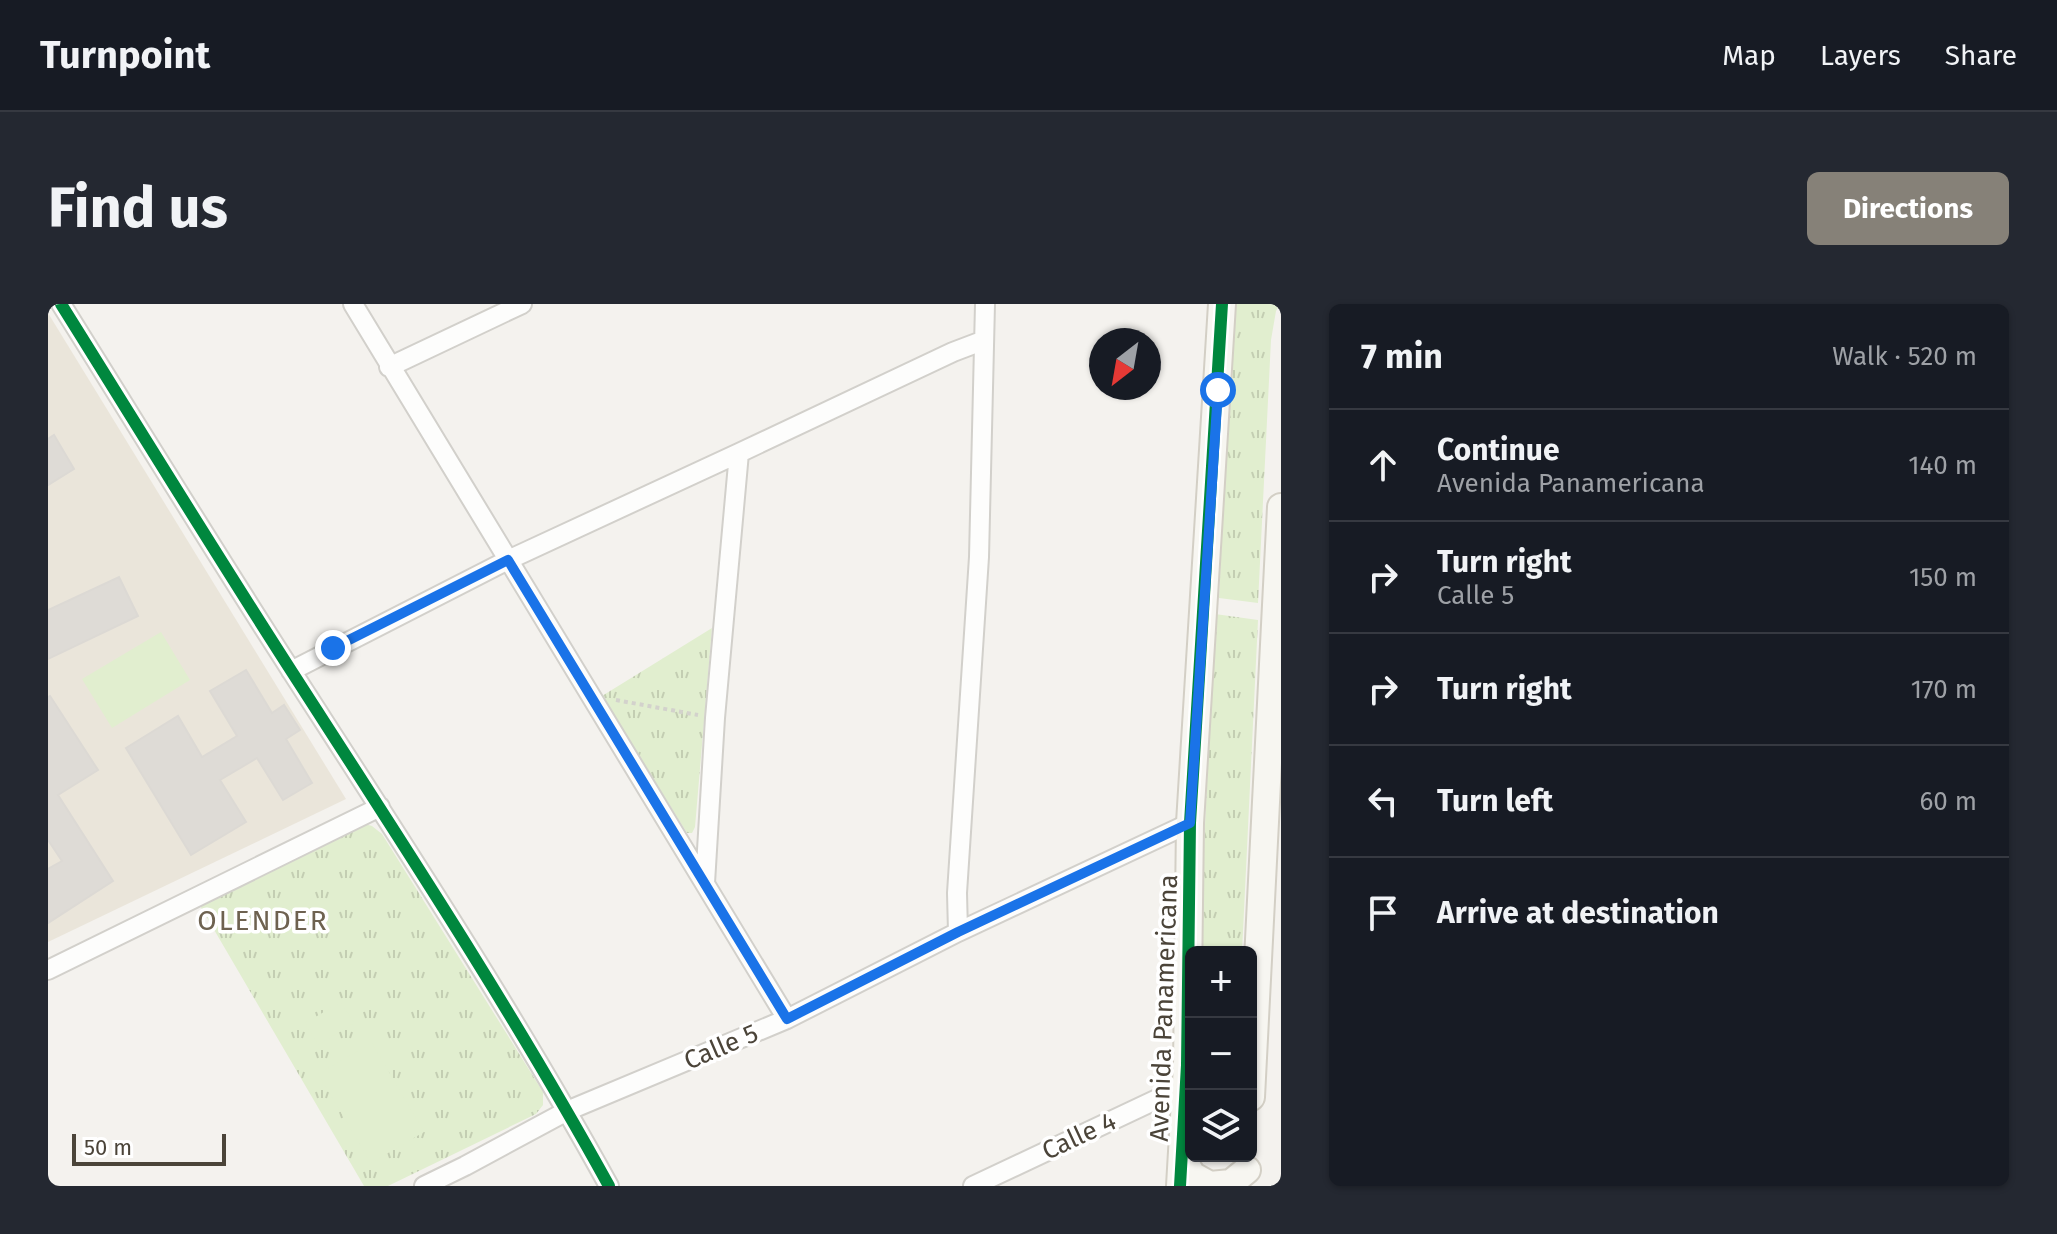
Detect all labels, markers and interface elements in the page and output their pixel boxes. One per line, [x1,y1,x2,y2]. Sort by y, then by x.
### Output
text: Turnpoint [40,32,210,78]
text: Map [1722,39,1776,72]
text: Layers [1820,39,1901,72]
text: Share [1945,39,2017,72]
button: Directions [1807,172,2009,245]
text: Find us [48,175,228,242]
north arrow [1089,328,1161,400]
text: 7 min [1361,336,1443,377]
text: Walk · 520 m [1832,341,1977,372]
route start [1200,372,1236,408]
text: Continue [1437,432,1560,468]
icon: ahead [1361,443,1405,487]
text: 140 m [1908,450,1977,481]
text: Avenida Panamericana [1437,468,1705,499]
text: Turn right [1437,544,1572,580]
icon: right [1361,555,1405,599]
text: 150 m [1909,562,1977,593]
text: Calle 5 [1437,580,1514,611]
route end [315,630,351,666]
icon: right [1361,667,1405,711]
text: Turn right [1437,671,1572,707]
text: 170 m [1911,674,1977,705]
icon: left [1361,779,1405,823]
text: Turn left [1437,783,1553,819]
text: 60 m [1919,786,1977,817]
street label: Avenida Panamericana [1144,874,1184,1142]
icon: arrive [1361,891,1405,935]
text: Arrive at destination [1437,895,1719,931]
district label: OLENDER [197,904,329,937]
map controls [1185,946,1257,1162]
button: + [1185,946,1257,1018]
street label: Calle 5 [679,1018,763,1076]
button: − [1185,1018,1257,1090]
button: layers [1185,1090,1257,1162]
street label: Calle 4 [1037,1105,1121,1167]
scale bar [72,1130,226,1166]
text: 50 m [84,1134,132,1161]

